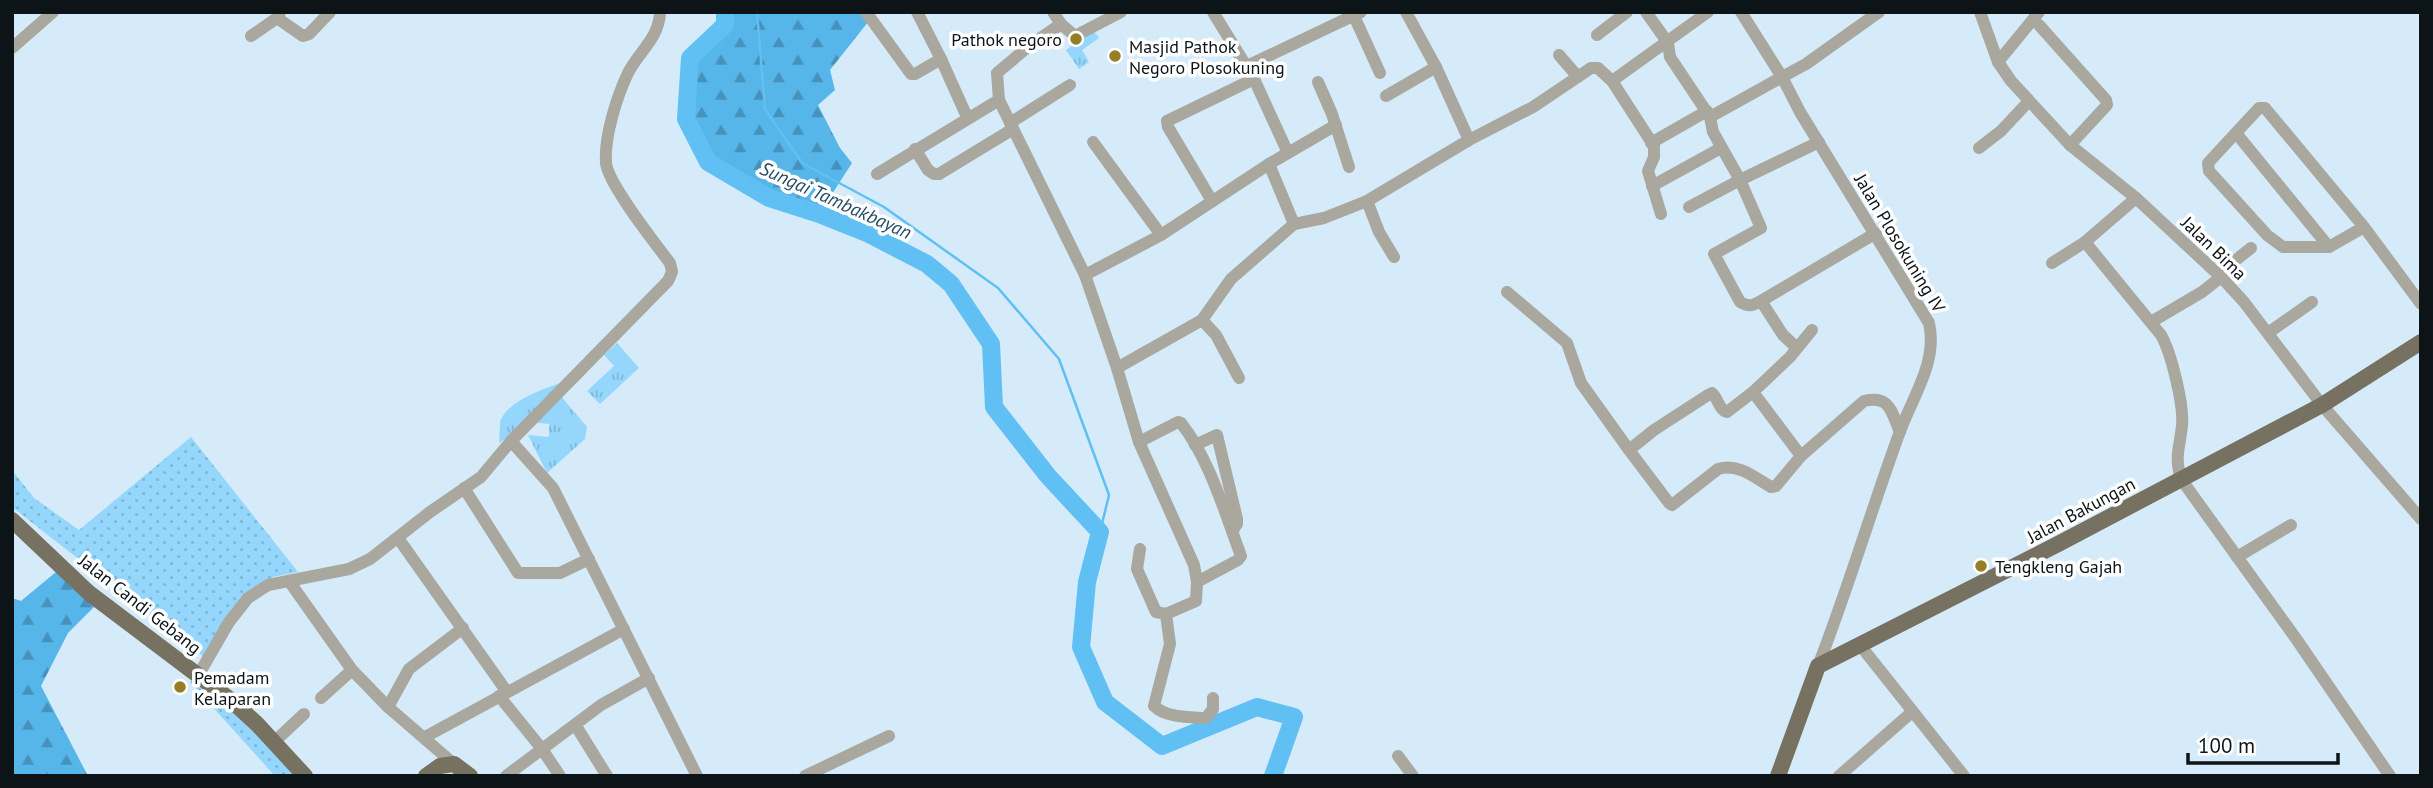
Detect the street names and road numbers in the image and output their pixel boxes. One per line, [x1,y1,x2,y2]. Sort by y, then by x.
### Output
street label: Jalan Plosokuning IV [1849,169,1951,317]
street label: Jalan Bima [2176,211,2251,285]
street label: Jalan Bakungan [2022,472,2139,549]
street label: Jalan Candi Gebang [73,548,206,659]

